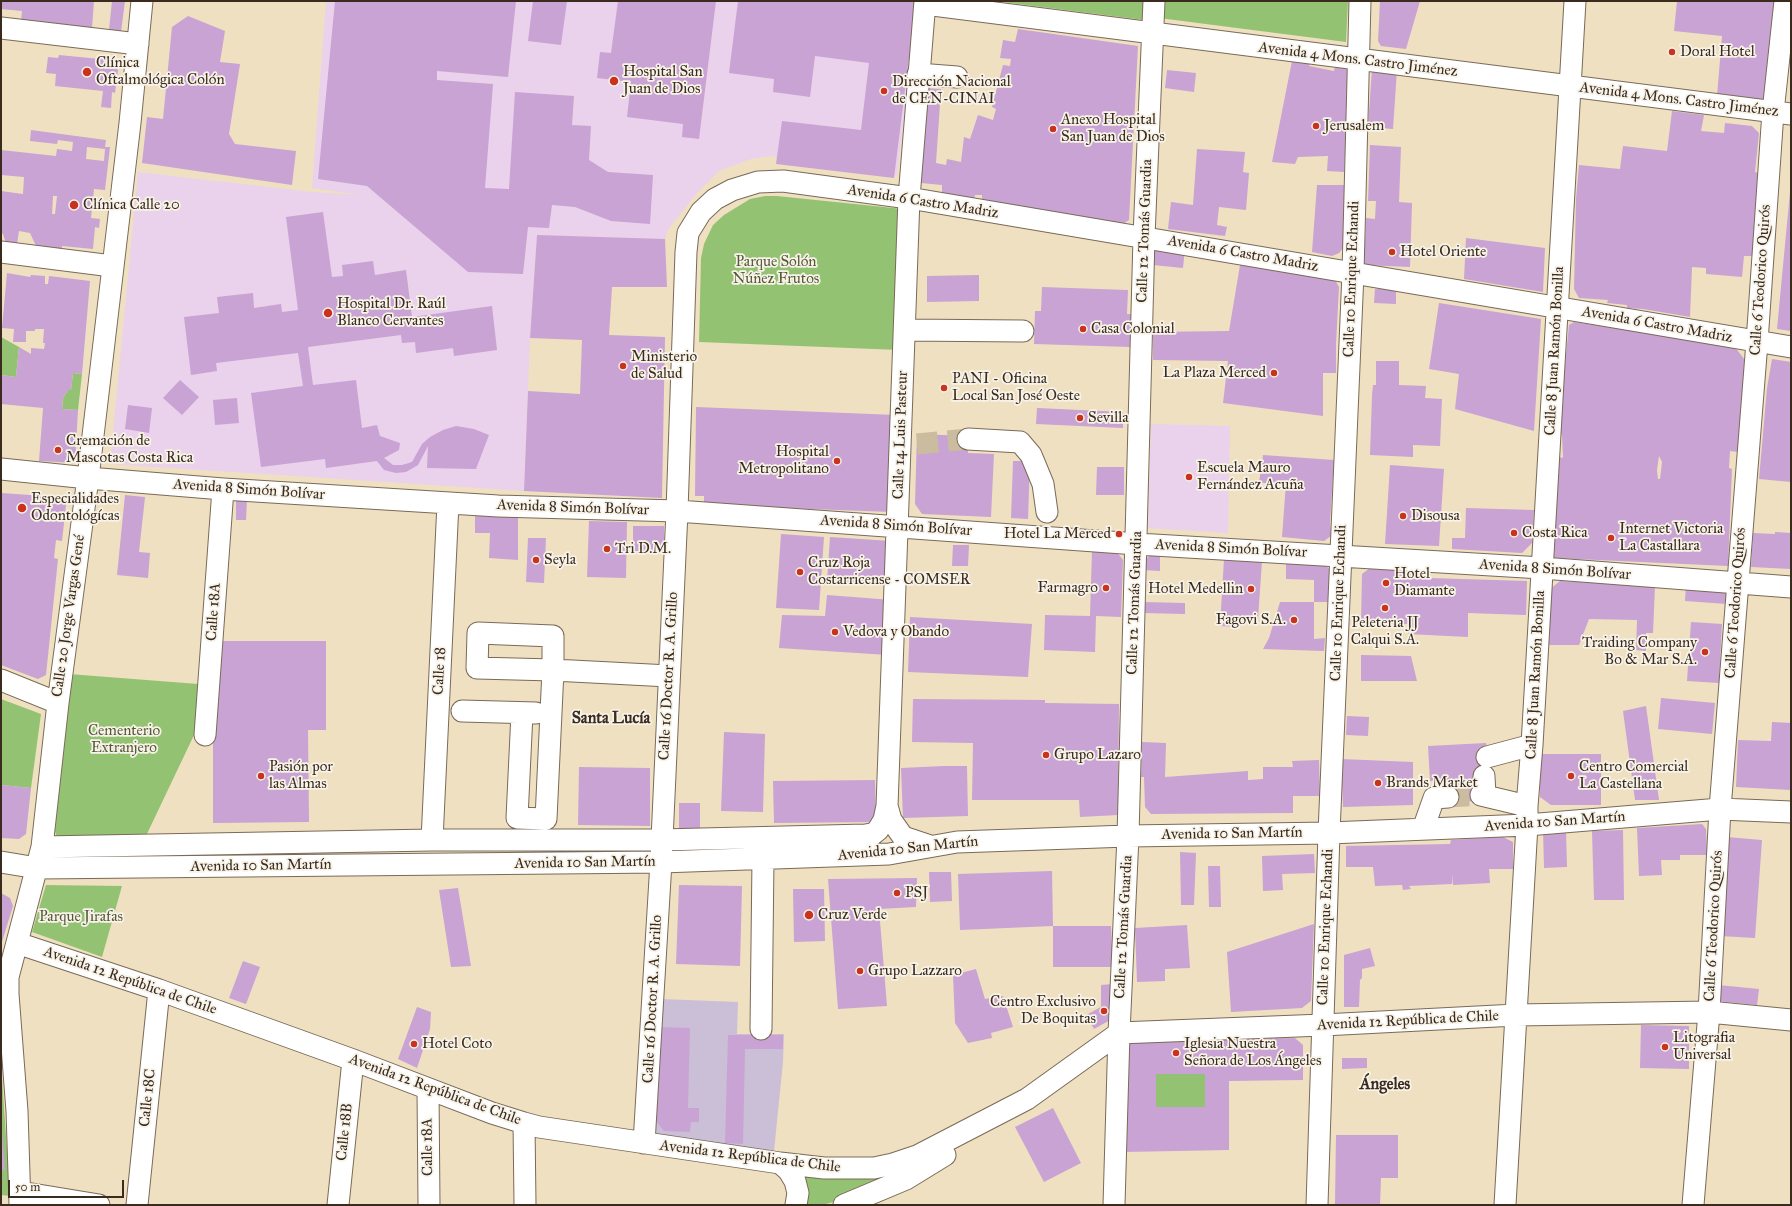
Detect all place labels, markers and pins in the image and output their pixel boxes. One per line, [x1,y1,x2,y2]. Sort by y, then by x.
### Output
place label: Doral Hotel [1680,43,1755,61]
marker: Doral Hotel [1667,47,1677,57]
place label: Clínica Oftalmológica Colón [96,54,225,89]
place label: Hospital San Juan de Dios [623,63,703,98]
marker: Clínica Oftalmológica Colón [81,66,93,78]
place label: Dirección Nacional de CEN-CINAI [892,73,1011,108]
marker: Hospital San Juan de Dios [608,75,620,87]
marker: Dirección Nacional de CEN-CINAI [879,86,889,96]
place label: Anexo Hospital San Juan de Dios [1061,111,1165,146]
place label: Jerusalem [1324,117,1384,135]
marker: Jerusalem [1311,121,1321,131]
marker: Anexo Hospital San Juan de Dios [1048,124,1058,134]
place label: Clínica Calle 20 [83,196,180,214]
marker: Clínica Calle 20 [68,199,80,211]
place label: Hotel Oriente [1400,243,1486,261]
marker: Hotel Oriente [1387,247,1397,257]
place label: Hospital Dr. Raúl Blanco Cervantes [337,295,446,330]
marker: Hospital Dr. Raúl Blanco Cervantes [322,307,334,319]
place label: Casa Colonial [1091,320,1175,338]
marker: Casa Colonial [1078,324,1088,334]
place label: Ministerio de Salud [631,348,697,383]
marker: Ministerio de Salud [618,361,628,371]
place label: La Plaza Merced [1163,364,1266,382]
marker: La Plaza Merced [1269,368,1279,378]
place label: PANI - Oficina Local San José Oeste [952,370,1080,405]
marker: PANI - Oficina Local San José Oeste [939,383,949,393]
place label: Sevilla [1088,409,1129,427]
marker: Sevilla [1075,413,1085,423]
place label: Cremación de Mascotas Costa Rica [66,432,193,467]
place label: Hospital Metropolitano [738,443,829,478]
marker: Cremación de Mascotas Costa Rica [53,445,63,455]
marker: Hospital Metropolitano [832,456,842,466]
place label: Escuela Mauro Fernández Acuña [1197,459,1304,494]
marker: Escuela Mauro Fernández Acuña [1184,472,1194,482]
place label: Especialidades Odontológícas [31,490,119,525]
marker: Especialidades Odontológícas [16,502,28,514]
place label: Disousa [1411,507,1460,525]
marker: Disousa [1398,511,1408,521]
place label: Internet Victoria La Castallara [1619,520,1723,555]
place label: Costa Rica [1522,524,1588,542]
place label: Hotel La Merced [1004,525,1111,543]
marker: Costa Rica [1509,528,1519,538]
marker: Hotel La Merced [1114,529,1124,539]
marker: Internet Victoria La Castallara [1606,533,1616,543]
place label: Tri D.M. [615,540,671,558]
marker: Tri D.M. [602,544,612,554]
place label: Seyla [544,551,576,569]
place label: Cruz Roja Costarricense - COMSER [808,554,970,589]
marker: Seyla [531,555,541,565]
place label: Hotel Diamante [1394,565,1455,600]
marker: Cruz Roja Costarricense - COMSER [795,567,805,577]
marker: Hotel Diamante [1381,578,1391,588]
place label: Farmagro [1037,579,1098,597]
place label: Hotel Medellin [1148,580,1243,598]
marker: Farmagro [1101,583,1111,593]
marker: Hotel Medellin [1246,584,1256,594]
marker: Peleteria JJ Calqui S.A. [1380,603,1390,613]
place label: Fagovi S.A. [1216,611,1286,629]
place label: Peleteria JJ Calqui S.A. [1351,614,1419,649]
marker: Fagovi S.A. [1289,615,1299,625]
place label: Vedova y Obando [843,623,949,641]
marker: Vedova y Obando [830,627,840,637]
place label: Traiding Company Bo & Mar S.A. [1582,634,1697,669]
marker: Traiding Company Bo & Mar S.A. [1700,647,1710,657]
place label: Grupo Lazaro [1054,746,1141,764]
marker: Grupo Lazaro [1041,750,1051,760]
place label: Pasión por las Almas [269,758,333,793]
place label: Centro Comercial La Castellana [1579,758,1688,793]
marker: Pasión por las Almas [256,771,266,781]
marker: Centro Comercial La Castellana [1566,771,1576,781]
place label: Brands Market [1386,774,1478,792]
marker: Brands Market [1373,778,1383,788]
place label: PSJ [905,884,928,902]
marker: PSJ [892,888,902,898]
place label: Cruz Verde [818,906,887,924]
marker: Cruz Verde [803,909,815,921]
place label: Grupo Lazzaro [868,962,962,980]
marker: Grupo Lazzaro [855,966,865,976]
place label: Centro Exclusivo De Boquitas [990,993,1096,1028]
marker: Centro Exclusivo De Boquitas [1099,1006,1109,1016]
place label: Litografia Universal [1673,1029,1735,1064]
place label: Hotel Coto [422,1035,492,1053]
place label: Iglesia Nuestra Señora de Los Ángeles [1184,1035,1321,1070]
marker: Hotel Coto [409,1039,419,1049]
marker: Litografia Universal [1660,1042,1670,1052]
marker: Iglesia Nuestra Señora de Los Ángeles [1171,1048,1181,1058]

